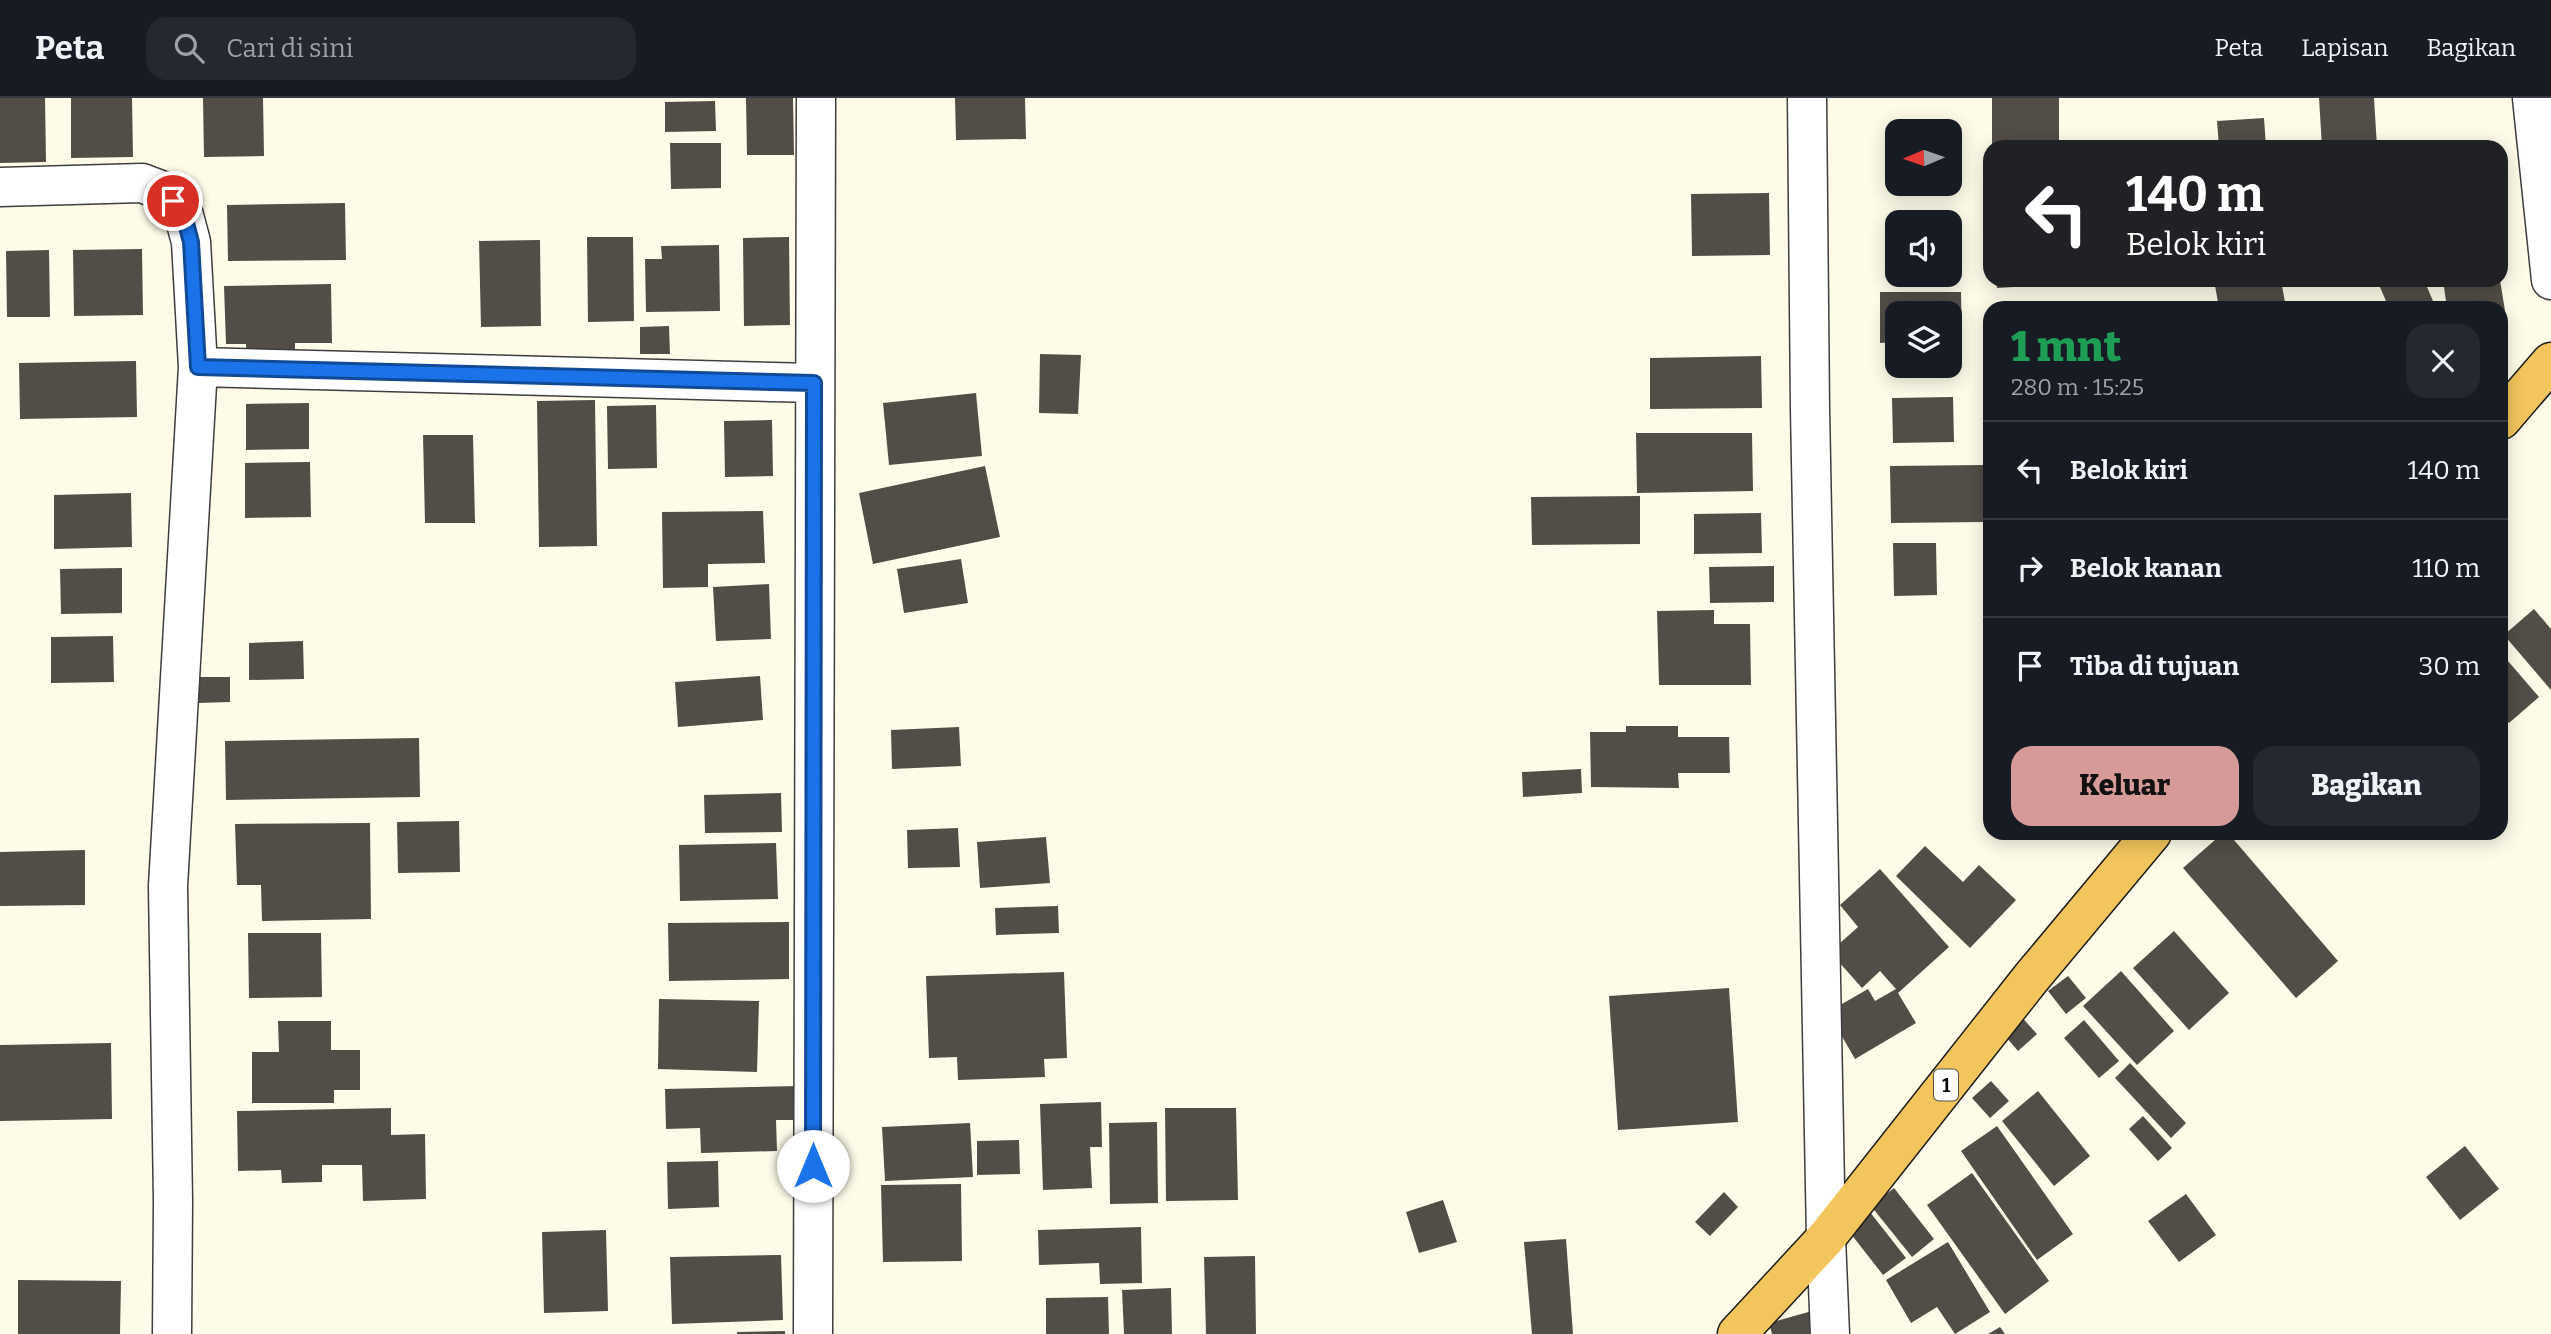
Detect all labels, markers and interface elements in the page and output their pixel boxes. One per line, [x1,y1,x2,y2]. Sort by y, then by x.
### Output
search box [146,17,636,80]
text: Peta [35,28,104,68]
icon: search [170,29,208,67]
text: Cari di sini [226,33,354,64]
text: Peta [2215,34,2263,62]
text: Lapisan [2301,34,2388,62]
text: Bagikan [2426,34,2516,62]
north arrow [1885,119,1962,196]
map controls [1885,119,1962,378]
text: 140 m [2126,165,2264,224]
icon: left [2011,168,2102,259]
pin [143,171,203,231]
icon: arrive [154,182,192,220]
button: sound [1885,210,1962,287]
text: Belok kiri [2126,225,2266,263]
button: layers [1885,301,1962,378]
text: 1 mnt [2011,322,2121,372]
button: close [2406,324,2480,398]
text: 280 m · 15:25 [2011,373,2144,401]
icon: left [2011,451,2049,489]
text: Belok kiri [2070,455,2188,486]
text: 140 m [2408,455,2480,486]
icon: right [2011,549,2049,587]
text: Belok kanan [2070,553,2222,584]
text: 110 m [2412,553,2480,584]
icon: arrive [2011,647,2049,685]
text: Tiba di tujuan [2070,651,2239,682]
text: 30 m [2419,651,2480,682]
button: Keluar [2011,746,2239,826]
button: Bagikan [2253,746,2480,826]
road number: 1 [1934,1070,1958,1100]
position arrow [776,1129,850,1203]

